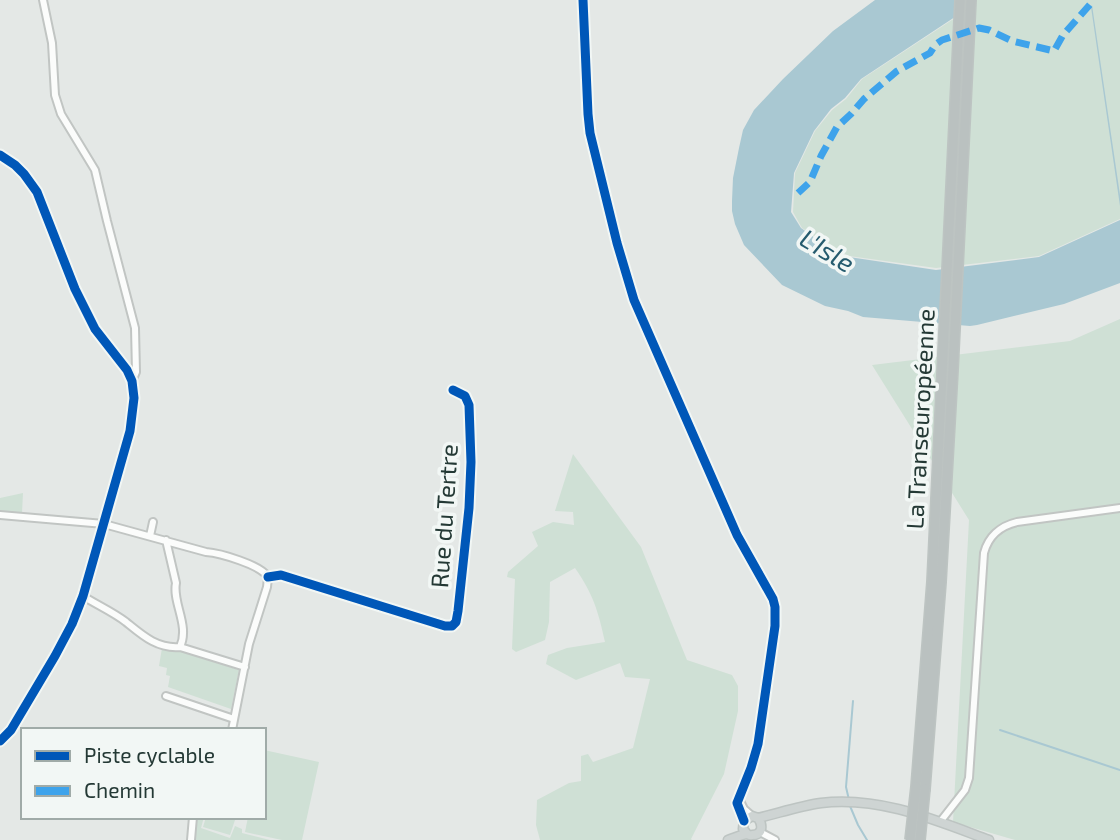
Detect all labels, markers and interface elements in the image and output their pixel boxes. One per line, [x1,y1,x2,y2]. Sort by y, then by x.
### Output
water label: L'Isle [795,222,861,278]
street label: La Transeuropéenne [899,308,940,530]
street label: Rue du Tertre [424,443,463,589]
legend [21,728,266,819]
text: Piste cyclable [84,742,215,767]
text: Chemin [84,777,155,802]

